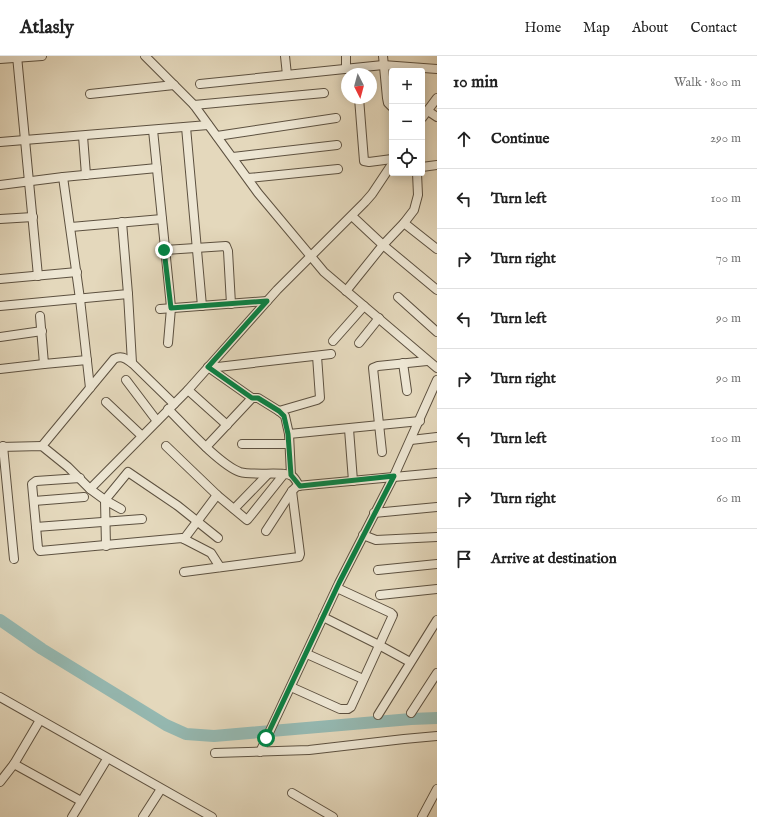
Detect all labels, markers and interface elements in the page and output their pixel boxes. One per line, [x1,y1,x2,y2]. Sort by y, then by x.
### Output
text: Atlasly [20,16,74,40]
text: Home [525,19,561,37]
text: Map [583,19,610,37]
text: About [632,19,668,37]
text: Contact [690,19,737,37]
north arrow [341,68,377,104]
map controls [389,68,425,176]
button: + [389,68,425,104]
text: 10 min [453,72,498,93]
text: Walk · 800 m [674,74,741,91]
button: − [389,104,425,140]
icon: ahead [453,128,475,150]
text: Continue [491,129,549,148]
text: 290 m [710,130,741,147]
button: locate [389,140,425,176]
icon: left [453,188,475,210]
text: Turn left [491,189,547,208]
text: 100 m [711,190,741,207]
route end [155,241,173,259]
icon: right [453,248,475,270]
text: Turn right [491,249,556,268]
text: 70 m [716,250,741,267]
icon: left [453,308,475,330]
text: Turn left [491,309,547,328]
text: 90 m [716,310,741,327]
icon: right [453,368,475,390]
text: Turn right [491,369,556,388]
text: 90 m [716,370,741,387]
icon: left [453,428,475,450]
text: Turn left [491,429,547,448]
text: 100 m [711,430,741,447]
icon: right [453,488,475,510]
text: Turn right [491,489,556,508]
text: 60 m [716,490,741,507]
icon: arrive [453,548,475,570]
text: Arrive at destination [491,549,617,568]
route start [257,729,275,747]

